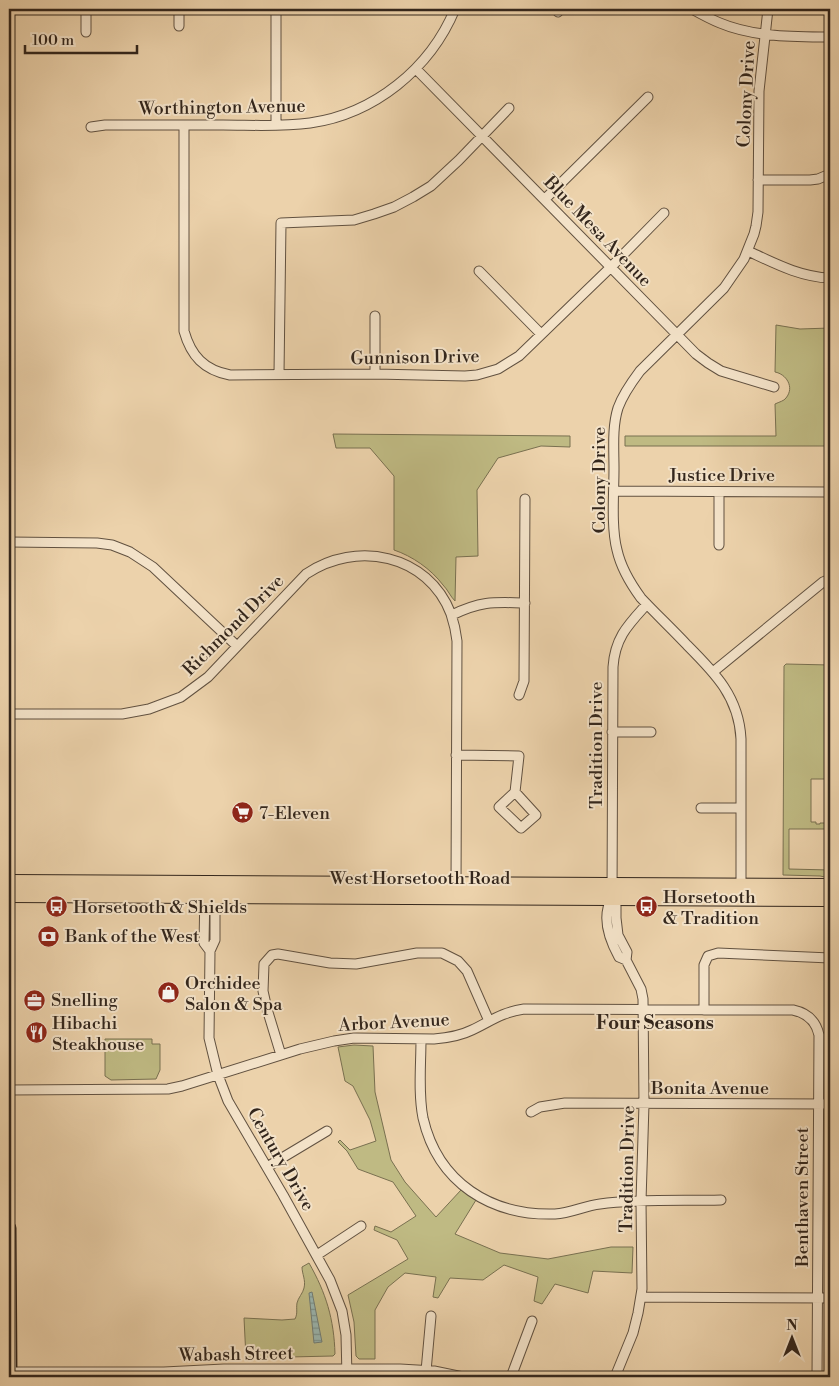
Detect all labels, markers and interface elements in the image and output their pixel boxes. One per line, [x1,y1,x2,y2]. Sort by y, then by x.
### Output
scale bar [25,22,138,54]
text: 100 m [32,31,74,50]
street label: Colony Drive [732,40,761,148]
street label: Worthington Avenue [137,95,306,120]
street label: Blue Mesa Avenue [538,170,657,292]
street label: Gunnison Drive [350,345,480,370]
street label: Colony Drive [588,427,611,533]
street label: Justice Drive [668,464,775,487]
street label: Richmond Drive [178,570,289,681]
street label: Tradition Drive [585,681,608,809]
supermarket icon: 7-Eleven [231,801,255,825]
place label: 7-Eleven [259,802,330,825]
street label: West Horsetooth Road [329,867,511,890]
place label: Horsetooth & Tradition [663,886,759,930]
bus stop icon: Horsetooth & Shields [45,895,69,919]
bus stop icon: Horsetooth & Tradition [635,895,659,919]
place label: Horsetooth & Shields [73,896,247,919]
bank icon: Bank of the West [37,924,61,948]
place label: Bank of the West [64,925,200,948]
place label: Orchidee Salon & Spa [185,972,283,1016]
shop icon: Orchidee Salon & Spa [157,981,181,1005]
office icon: Snelling [23,988,47,1012]
place label: Snelling [51,989,118,1012]
street label: Arbor Avenue [337,1008,450,1037]
district label: Four Seasons [596,1011,714,1035]
place label: Hibachi Steakhouse [52,1012,144,1056]
restaurant icon: Hibachi Steakhouse [24,1021,48,1045]
street label: Bonita Avenue [650,1077,769,1100]
street label: Century Drive [242,1103,319,1215]
street label: Tradition Drive [615,1105,640,1233]
street label: Benthaven Street [791,1126,814,1268]
north arrow [766,1314,816,1364]
text: N [786,1317,798,1335]
street label: Wabash Street [177,1342,294,1367]

